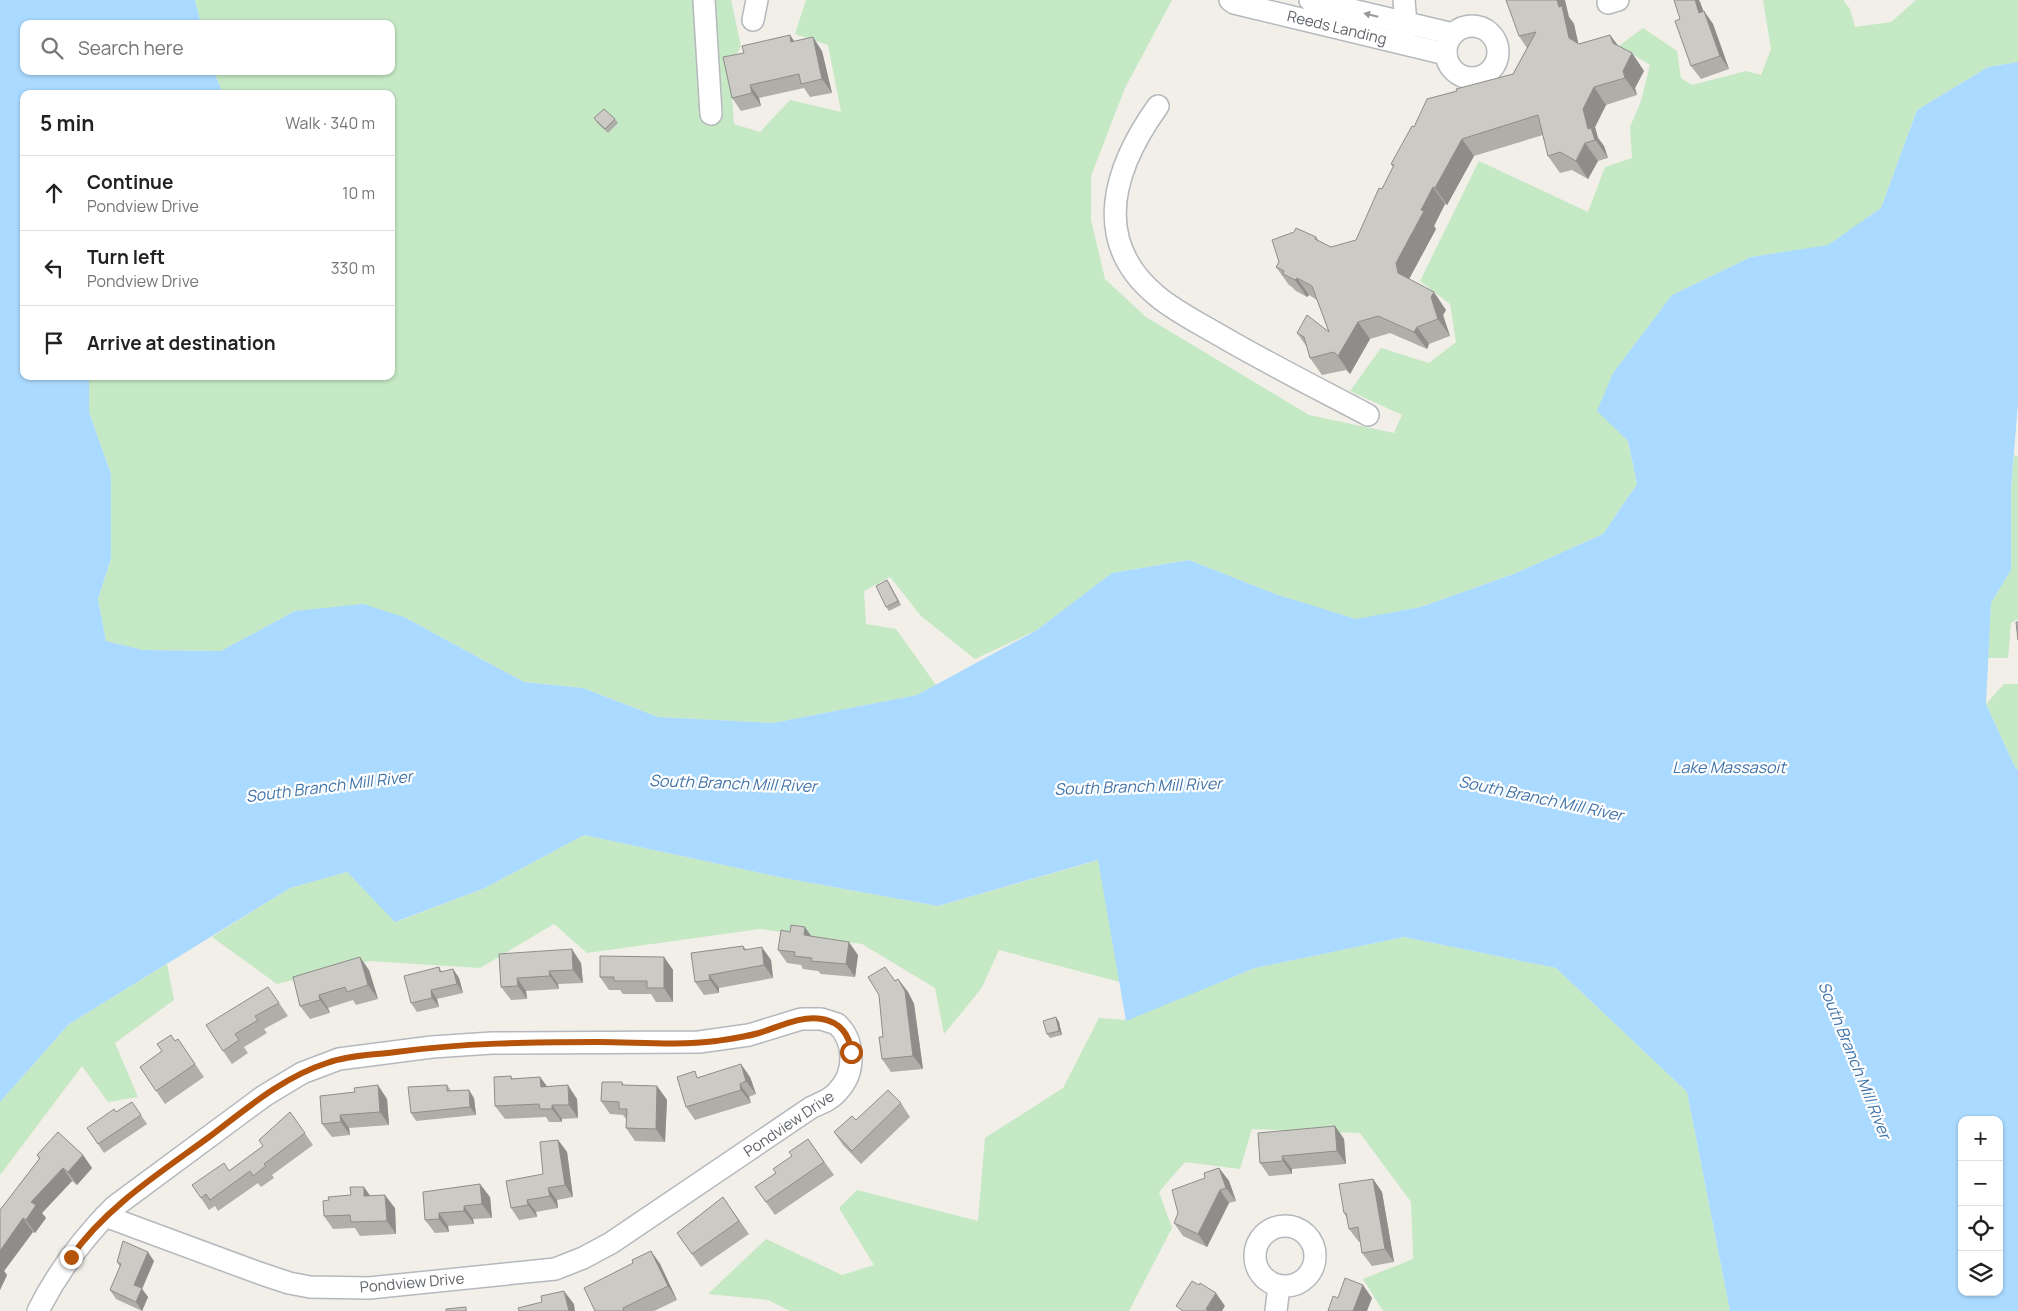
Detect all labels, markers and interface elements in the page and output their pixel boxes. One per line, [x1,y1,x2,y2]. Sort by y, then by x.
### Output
street label: Reeds Landing [1285,5,1389,49]
one-way arrow [1364,11,1379,19]
search box [20,20,395,75]
icon: search [38,34,66,62]
text: Search here [78,35,184,61]
text: 5 min [40,109,94,137]
text: Walk · 340 m [285,112,375,134]
text: Continue [87,169,173,195]
icon: ahead [40,179,68,207]
text: 10 m [342,182,375,204]
text: Pondview Drive [87,195,199,217]
text: Turn left [87,244,165,270]
icon: left [40,254,68,282]
text: 330 m [331,257,375,279]
text: Pondview Drive [87,270,199,292]
icon: arrive [40,329,68,357]
text: Arrive at destination [87,330,276,356]
water label: Lake Massasoit [1672,756,1787,778]
water label: South Branch Mill River [244,765,416,807]
water label: South Branch Mill River [649,769,819,797]
water label: South Branch Mill River [1457,770,1627,827]
water label: South Branch Mill River [1054,772,1224,800]
water label: South Branch Mill River [1813,978,1897,1144]
route start [840,1041,863,1064]
street label: Pondview Drive [739,1085,838,1162]
map controls [1958,1116,2003,1296]
button: + [1958,1116,2003,1161]
button: − [1958,1161,2003,1206]
button: locate [1958,1206,2003,1251]
route end [60,1246,83,1269]
button: layers [1958,1251,2003,1296]
street label: Pondview Drive [359,1267,465,1298]

